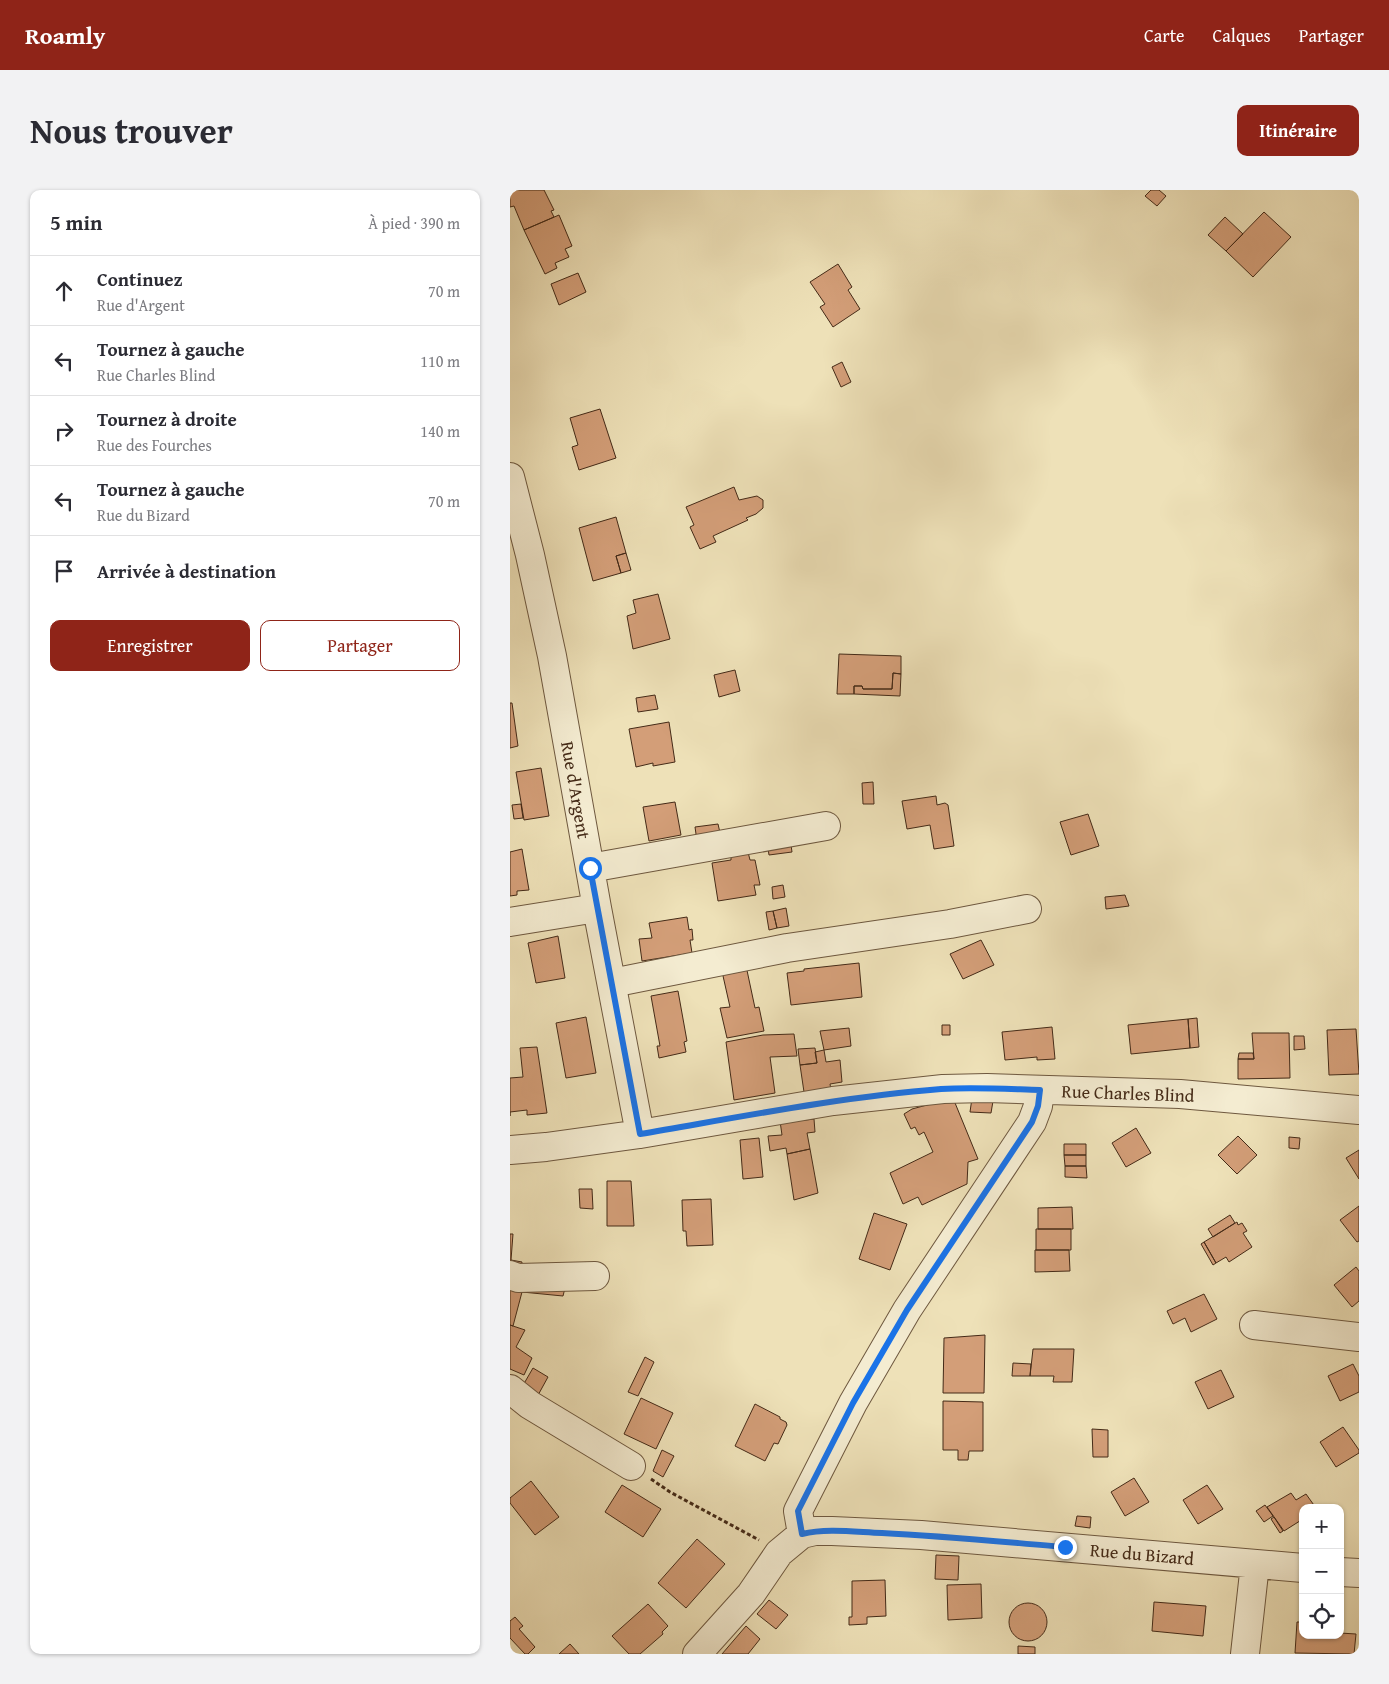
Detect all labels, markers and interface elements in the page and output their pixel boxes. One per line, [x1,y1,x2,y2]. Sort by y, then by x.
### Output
text: Roamly [25,18,105,53]
text: Carte [1144,22,1185,49]
text: Calques [1213,22,1271,49]
text: Partager [1299,22,1364,49]
text: Nous trouver [30,105,233,156]
button: Itinéraire [1237,105,1359,156]
text: 5 min [50,207,102,238]
text: À pied · 390 m [368,211,460,235]
text: Continuez [97,265,183,293]
icon: ahead [50,277,78,305]
text: 70 m [428,279,460,303]
text: Rue d'Argent [97,293,185,317]
text: Tournez à gauche [97,335,245,363]
icon: left [50,347,78,375]
text: 110 m [420,349,460,373]
text: Rue Charles Blind [97,363,215,387]
text: Tournez à droite [97,405,237,433]
icon: right [50,417,78,445]
text: 140 m [420,419,460,443]
text: Rue des Fourches [97,433,212,457]
text: Tournez à gauche [97,475,245,503]
icon: left [50,487,78,515]
text: 70 m [428,489,460,513]
text: Rue du Bizard [97,503,190,527]
icon: arrive [50,557,78,585]
text: Arrivée à destination [97,557,276,585]
button: Enregistrer [50,620,250,671]
button: Partager [260,620,460,671]
street label: Rue d'Argent [554,739,598,842]
route start [579,857,602,880]
street label: Rue Charles Blind [1061,1077,1195,1109]
map controls [1299,1504,1344,1639]
button: + [1299,1504,1344,1549]
route end [1054,1536,1077,1559]
street label: Rue du Bizard [1089,1536,1196,1572]
button: − [1299,1549,1344,1594]
button: locate [1299,1594,1344,1639]

